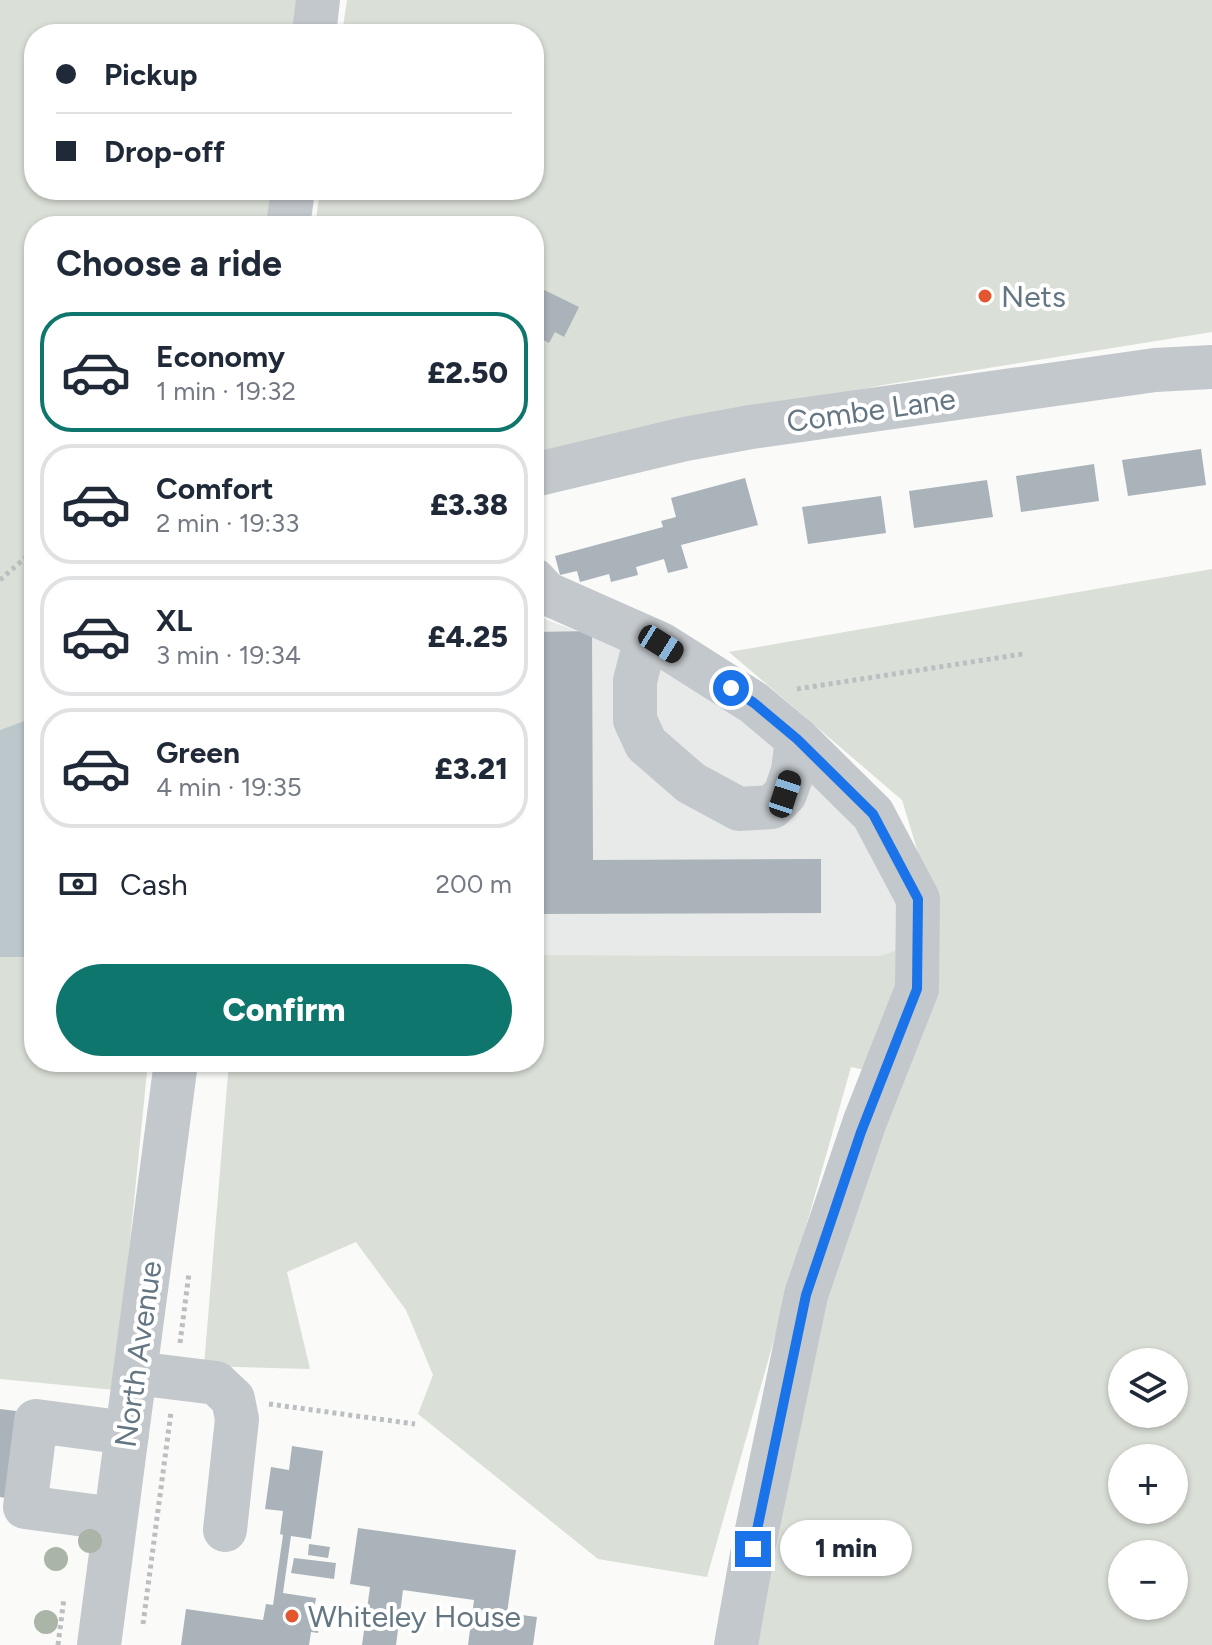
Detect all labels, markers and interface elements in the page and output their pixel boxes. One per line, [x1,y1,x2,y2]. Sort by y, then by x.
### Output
text: Pickup [104,56,198,93]
text: Drop-off [104,133,225,170]
text: Choose a ride [56,242,282,285]
place label: Nets [1001,278,1066,315]
marker: Nets [976,287,994,305]
icon: car [60,336,132,408]
text: Economy [156,338,285,375]
text: £2.50 [427,354,508,391]
text: 1 min · 19:32 [156,375,296,407]
street label: Combe Lane [784,380,958,440]
icon: car [60,468,132,540]
text: Comfort [156,470,274,507]
text: £3.38 [430,486,508,523]
text: 2 min · 19:33 [156,507,299,539]
icon: car [60,600,132,672]
text: XL [156,602,192,639]
text: £4.25 [428,618,508,655]
car [634,621,688,667]
text: 3 min · 19:34 [156,639,301,671]
route start [713,670,749,706]
icon: car [60,732,132,804]
text: Green [156,734,240,771]
text: £3.21 [435,750,508,787]
car [766,767,804,821]
text: 4 min · 19:35 [156,771,302,803]
icon: cash [56,862,100,906]
text: Cash [120,866,188,903]
text: 200 m [436,868,512,900]
button: Confirm [56,964,512,1056]
street label: North Avenue [107,1258,169,1450]
map controls [1108,1348,1188,1620]
button: layers [1108,1348,1188,1428]
button: + [1108,1444,1188,1524]
callout: 1 min [781,1521,913,1577]
route end [735,1531,771,1567]
text: 1 min [815,1532,877,1564]
button: − [1108,1540,1188,1620]
place label: Whiteley House [308,1598,521,1635]
marker: Whiteley House [283,1607,301,1625]

